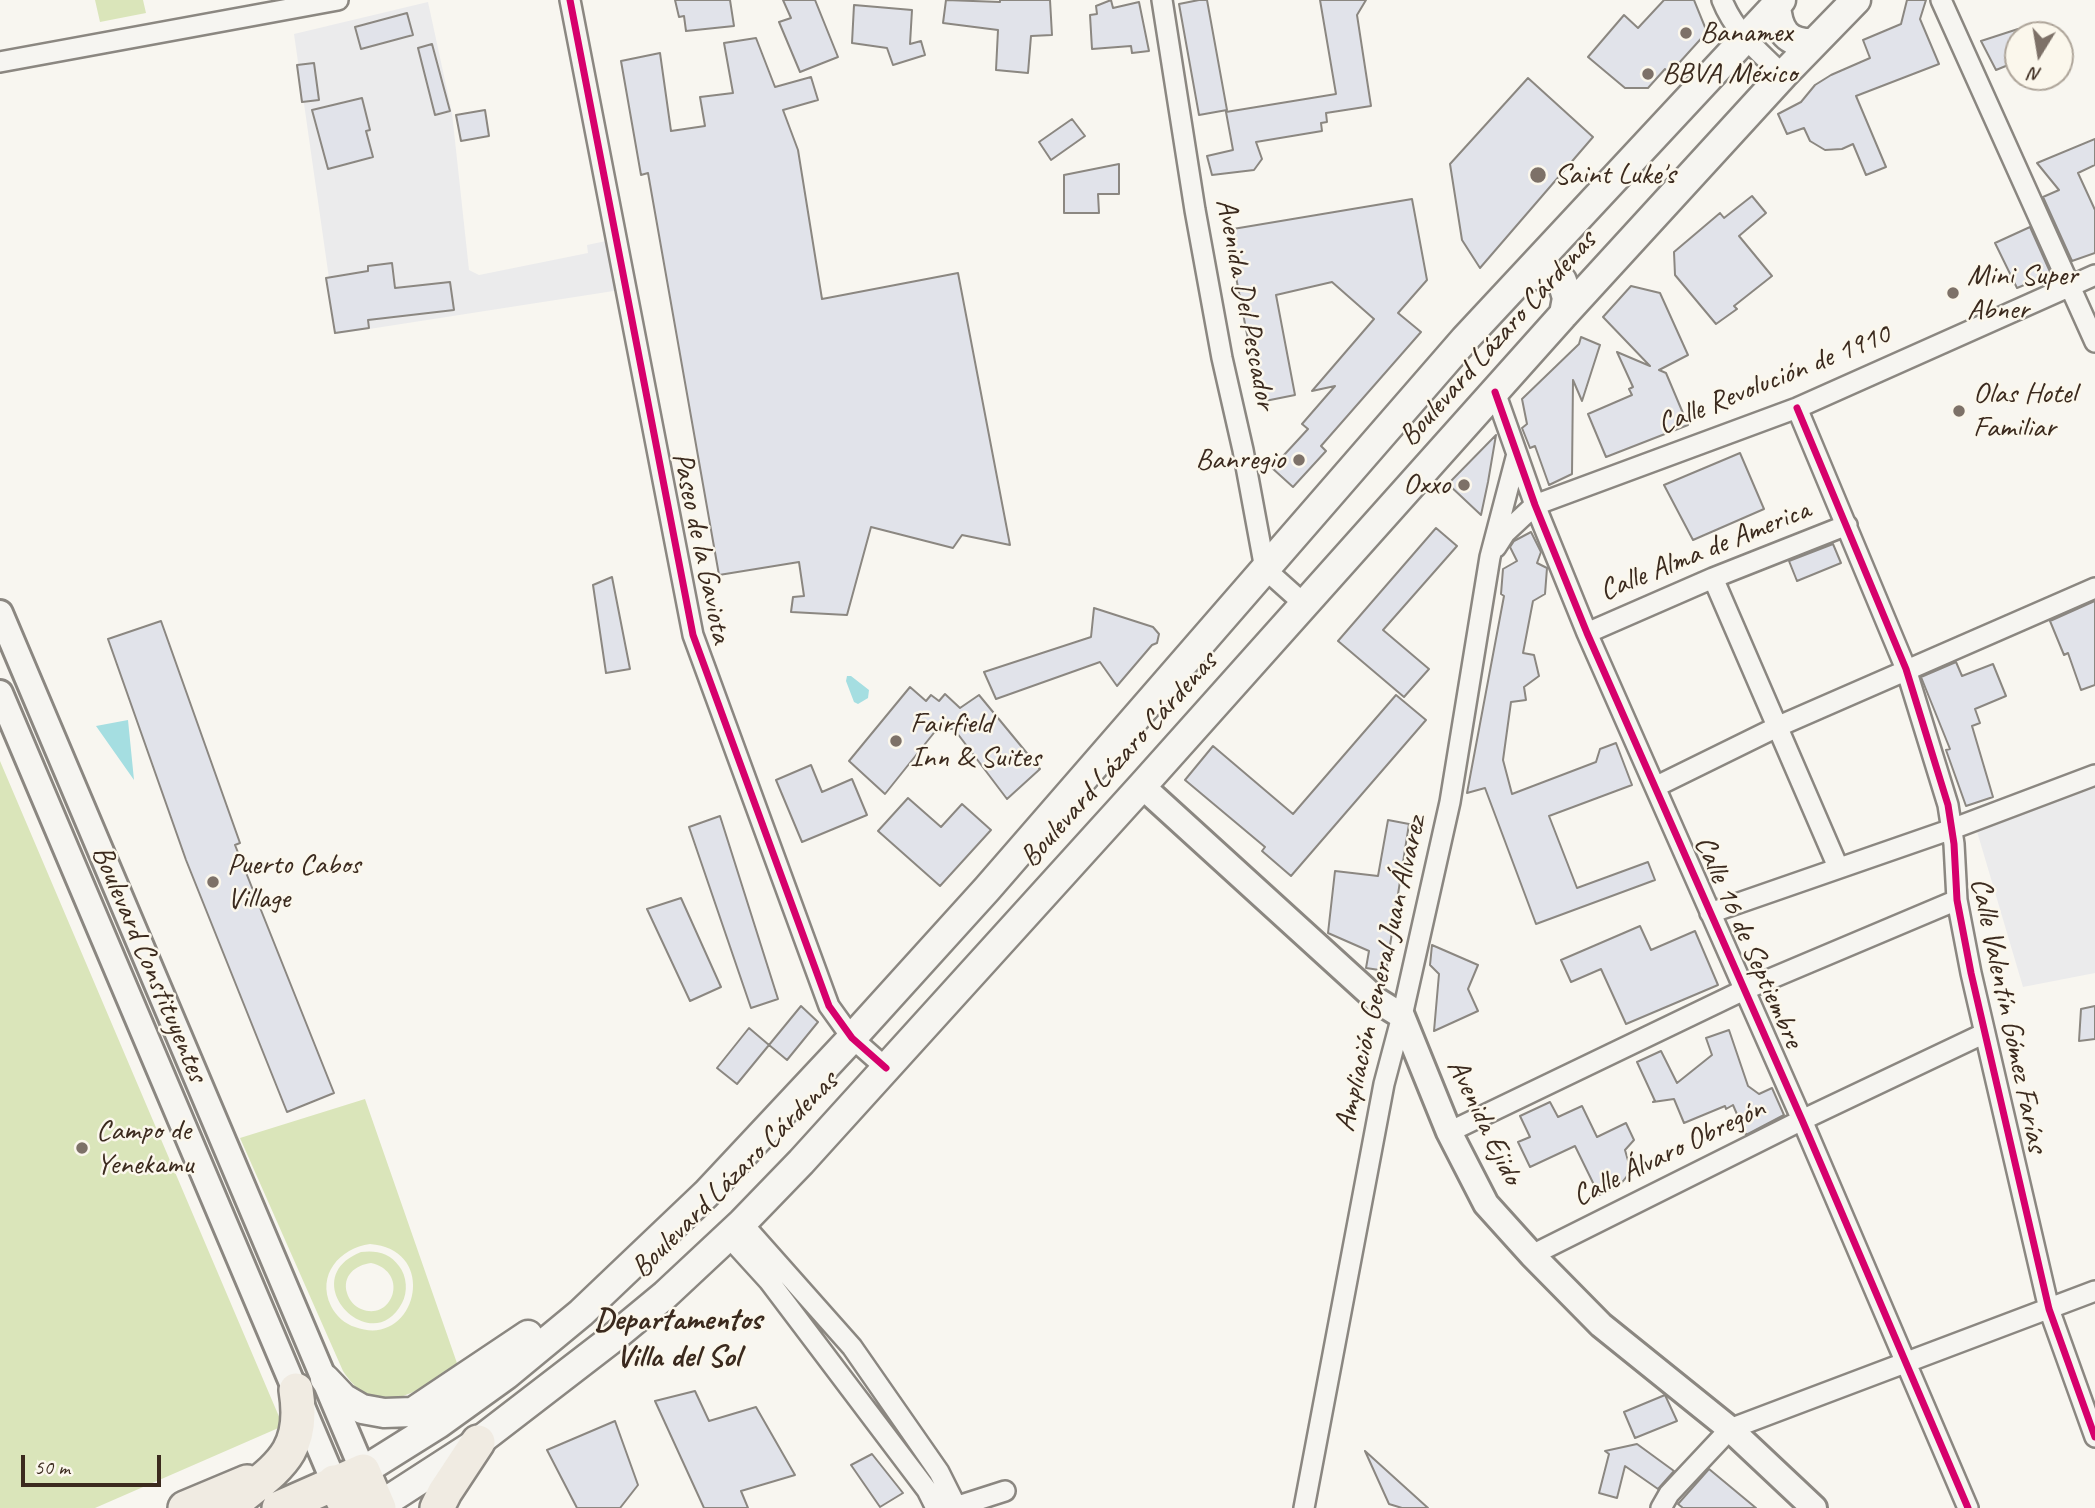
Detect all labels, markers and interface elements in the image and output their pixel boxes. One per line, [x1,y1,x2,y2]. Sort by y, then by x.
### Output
place label: Banamex [1700,15,1793,51]
north arrow [2004,21,2074,91]
marker: Banamex [1678,25,1694,41]
place label: BBVA México [1662,56,1797,92]
text: N [2027,62,2043,88]
marker: BBVA México [1640,66,1656,82]
place label: Saint Luke's [1554,157,1675,193]
marker: Saint Luke's [1528,165,1548,185]
street label: Avenida Del Pescador [1207,195,1283,413]
street label: Boulevard Lázaro Cárdenas [1392,224,1604,454]
place label: Mini Super Abner [1967,258,2078,328]
marker: Mini Super Abner [1945,285,1961,301]
street label: Calle Revolución de 1910 [1652,317,1896,443]
place label: Olas Hotel Familiar [1973,376,2076,446]
marker: Olas Hotel Familiar [1951,403,1967,419]
place label: Banregio [1195,442,1285,478]
street label: Paseo de la Gaviota [663,449,739,647]
marker: Banregio [1291,452,1307,468]
place label: Oxxo [1403,467,1450,503]
marker: Oxxo [1456,477,1472,493]
street label: Calle Alma de America [1595,492,1815,610]
street label: Boulevard Lázaro Cárdenas [1013,645,1225,875]
place label: Fairfield Inn & Suites [910,706,1041,776]
marker: Fairfield Inn & Suites [888,733,904,749]
street label: Ampliación General Juan Álvarez [1327,813,1435,1135]
street label: Calle 16 de Septiembre [1685,830,1811,1054]
street label: Boulevard Constituyentes [83,840,215,1088]
place label: Puerto Cabos Village [227,847,361,917]
marker: Puerto Cabos Village [205,874,221,890]
street label: Calle Valentín Gómez Farías [1961,875,2055,1155]
street label: Avenida Ejido [1438,1053,1530,1191]
street label: Boulevard Lázaro Cárdenas [624,1064,846,1286]
street label: Calle Álvaro Obregón [1567,1091,1771,1215]
place label: Campo de Yenekamu [96,1113,193,1184]
marker: Campo de Yenekamu [74,1140,90,1156]
district label: Departamentos Villa del Sol [594,1302,762,1377]
scale bar [24,1442,164,1486]
text: 50 m [34,1454,70,1480]

